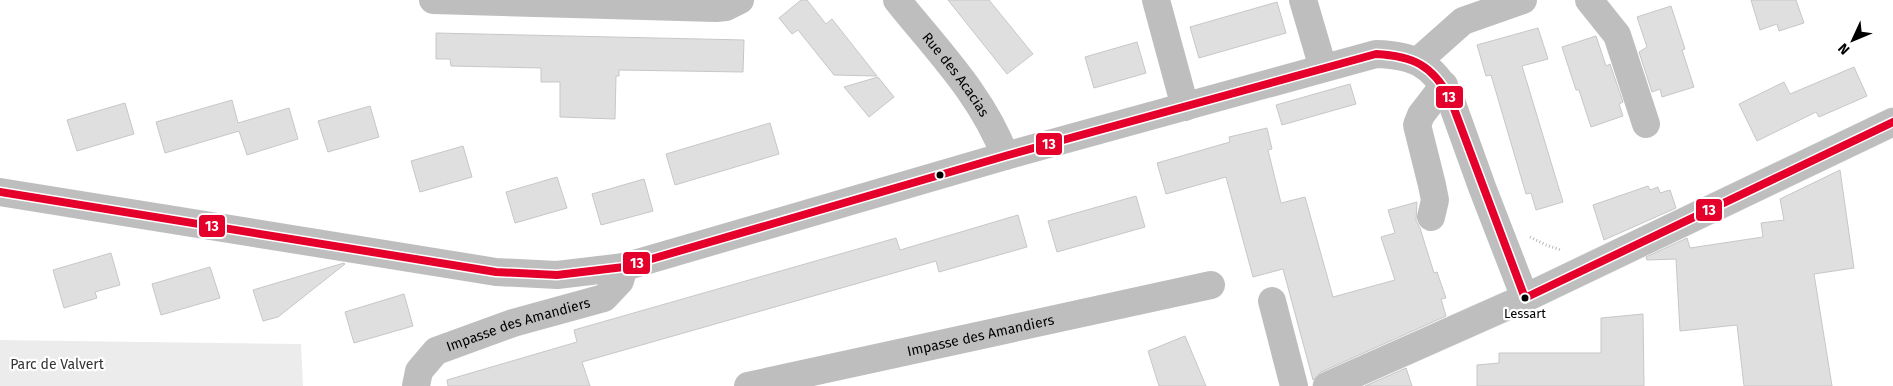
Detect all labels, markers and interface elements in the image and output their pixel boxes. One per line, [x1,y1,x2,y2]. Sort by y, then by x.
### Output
north arrow [1828,15,1878,65]
street label: Rue des Acacias [918,29,993,120]
text: N [1835,39,1853,58]
line badge: 13 [1435,85,1464,109]
text: 13 [1442,89,1456,106]
line badge: 13 [1035,132,1063,156]
text: 13 [1042,136,1056,153]
unlabelled marker [935,170,945,180]
line badge: 13 [1695,198,1723,222]
text: 13 [1702,202,1716,219]
line badge: 13 [198,214,226,238]
text: 13 [205,218,219,235]
line badge: 13 [622,251,651,275]
text: 13 [630,255,644,272]
marker: Lessart [1520,293,1530,303]
street label: Impasse des Amandiers [444,294,593,356]
place label: Lessart [1504,306,1546,321]
street label: Impasse des Amandiers [906,311,1056,360]
park label: Parc de Valvert [10,356,105,373]

